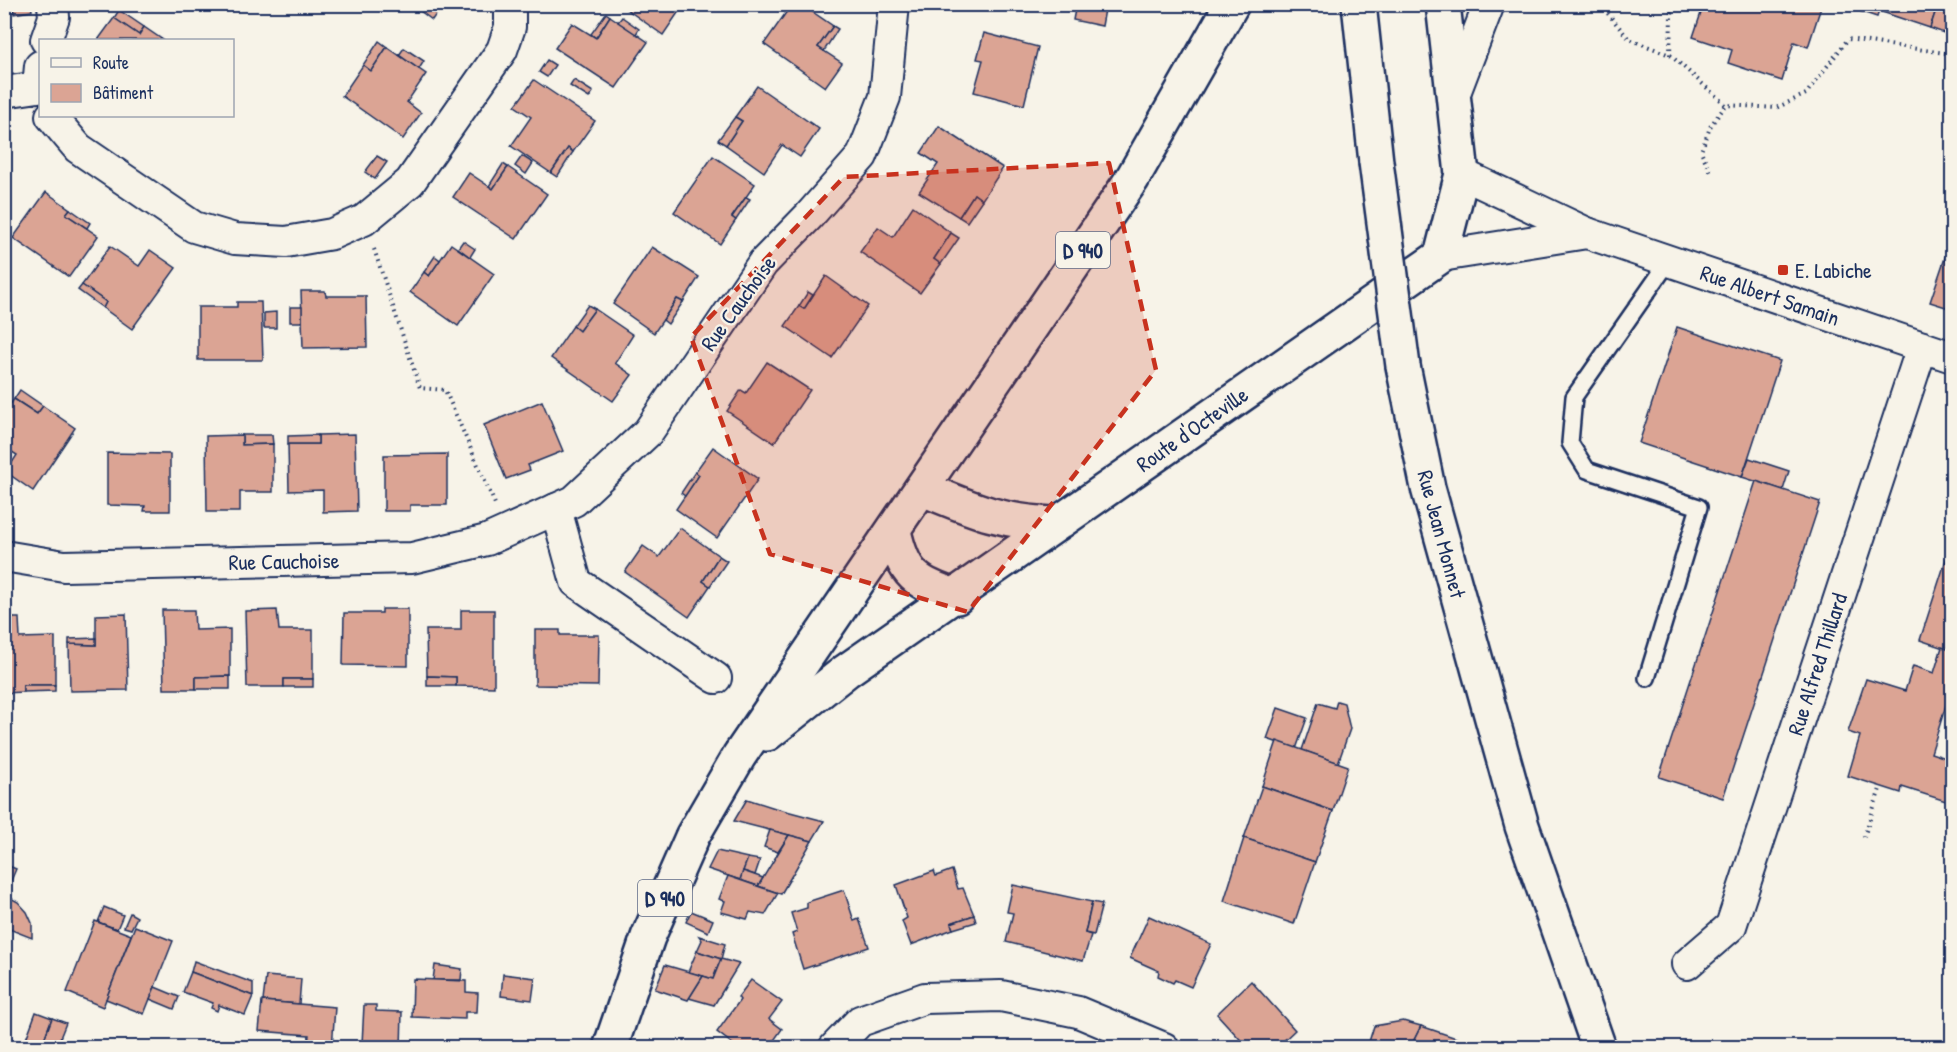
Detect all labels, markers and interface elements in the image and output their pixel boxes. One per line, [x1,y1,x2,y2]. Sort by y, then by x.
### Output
legend [39,39,234,117]
text: Route [93,50,129,75]
text: Bâtiment [93,80,154,105]
road number: D 940 [1056,232,1110,268]
street label: Rue Cauchoise [693,249,783,357]
place label: E. Labiche [1795,255,1872,285]
street label: Rue Albert Samain [1696,257,1844,333]
marker: E. Labiche [1776,263,1790,277]
street label: Route d'Octeville [1130,379,1254,479]
street label: Rue Jean Monnet [1411,467,1474,602]
street label: Rue Cauchoise [228,545,340,577]
street label: Rue Alfred Thillard [1780,589,1854,739]
road number: D 940 [638,880,692,916]

